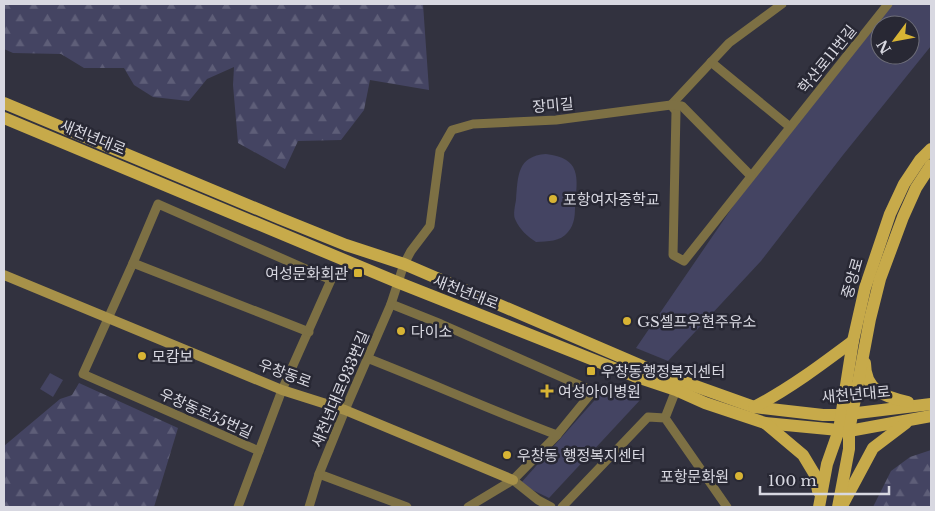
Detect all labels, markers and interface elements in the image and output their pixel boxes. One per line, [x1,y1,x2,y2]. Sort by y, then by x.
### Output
north arrow [870,15,920,65]
street label: 학산로11번길 [794,21,860,97]
text: N [873,37,895,57]
street label: 장미길 [532,94,574,116]
street label: 새천년대로 [57,115,129,159]
place label: 포항여자중학교 [563,190,660,209]
marker: 포항여자중학교 [547,193,559,205]
street label: 중앙로 [837,255,867,301]
place label: 여성문화회관 [265,264,348,283]
marker: 여성문화회관 [352,267,364,279]
street label: 새천년대로 [430,271,502,313]
place label: GS셀프우현주유소 [637,312,757,331]
marker: GS셀프우현주유소 [621,315,633,327]
place label: 다이소 [411,322,453,341]
marker: 다이소 [395,325,407,337]
street label: 새천년대로933번길 [307,328,373,450]
place label: 모캄보 [152,347,193,366]
marker: 모캄보 [136,350,148,362]
street label: 우창동로 [256,355,314,391]
place label: 우창동행정복지센터 [601,362,725,381]
marker: 우창동행정복지센터 [585,365,597,377]
place label: 여성아이병원 [558,382,641,401]
street label: 새천년대로 [821,382,891,406]
street label: 우창동로55번길 [157,384,255,442]
marker: 여성아이병원 [540,384,554,398]
place label: 우창동 행정복지센터 [517,446,646,465]
marker: 우창동 행정복지센터 [501,449,513,461]
scale bar [760,464,889,496]
place label: 포항문화원 [660,467,729,486]
marker: 포항문화원 [733,470,745,482]
text: 100 m [768,471,817,490]

